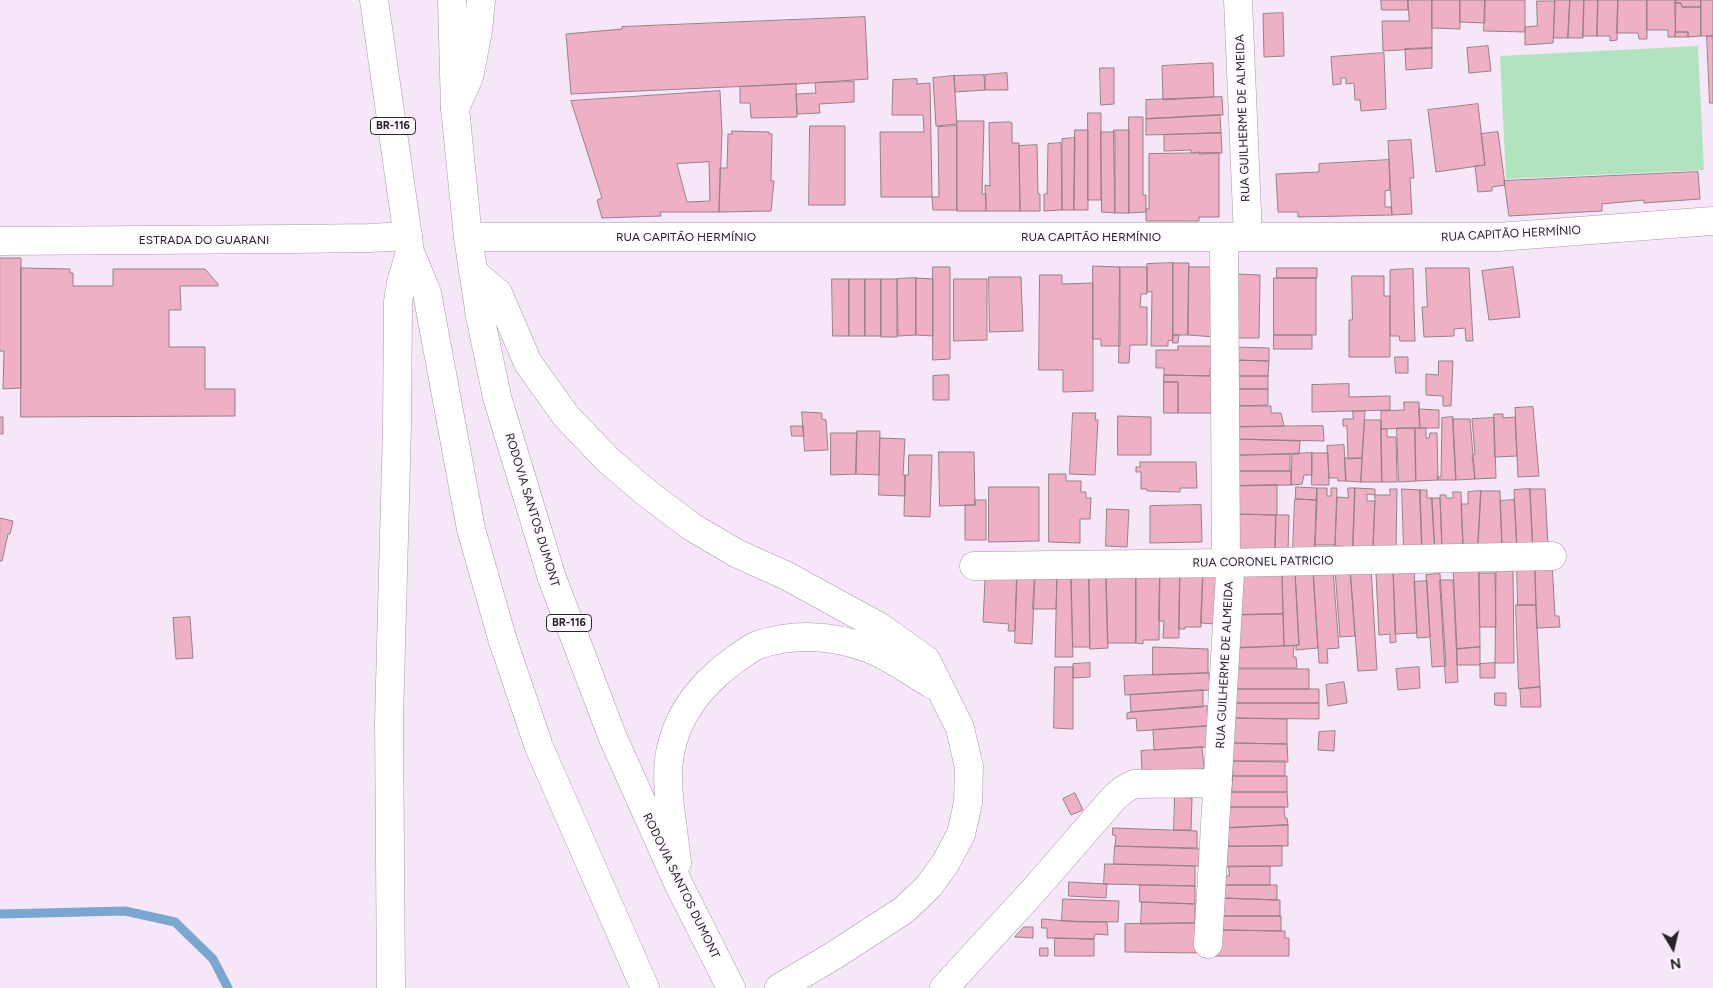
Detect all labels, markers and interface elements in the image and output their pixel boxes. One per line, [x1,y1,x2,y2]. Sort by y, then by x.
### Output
street label: RUA GUILHERME DE ALMEIDA [1233,34,1253,202]
road number: BR-116 [370,118,416,134]
street label: RUA CAPITÃO HERMÍNIO [1441,223,1581,245]
street label: RUA CAPITÃO HERMÍNIO [616,230,756,244]
street label: RUA CAPITÃO HERMÍNIO [1021,230,1161,244]
street label: ESTRADA DO GUARANI [139,233,269,247]
street label: RODOVIA SANTOS DUMONT [502,431,562,589]
street label: RUA CORONEL PATRICIO [1192,554,1334,570]
street label: RUA GUILHERME DE ALMEIDA [1213,581,1237,749]
road number: BR-116 [546,614,592,632]
street label: RODOVIA SANTOS DUMONT [639,811,723,961]
north arrow [1648,923,1698,973]
text: N [1669,954,1682,973]

